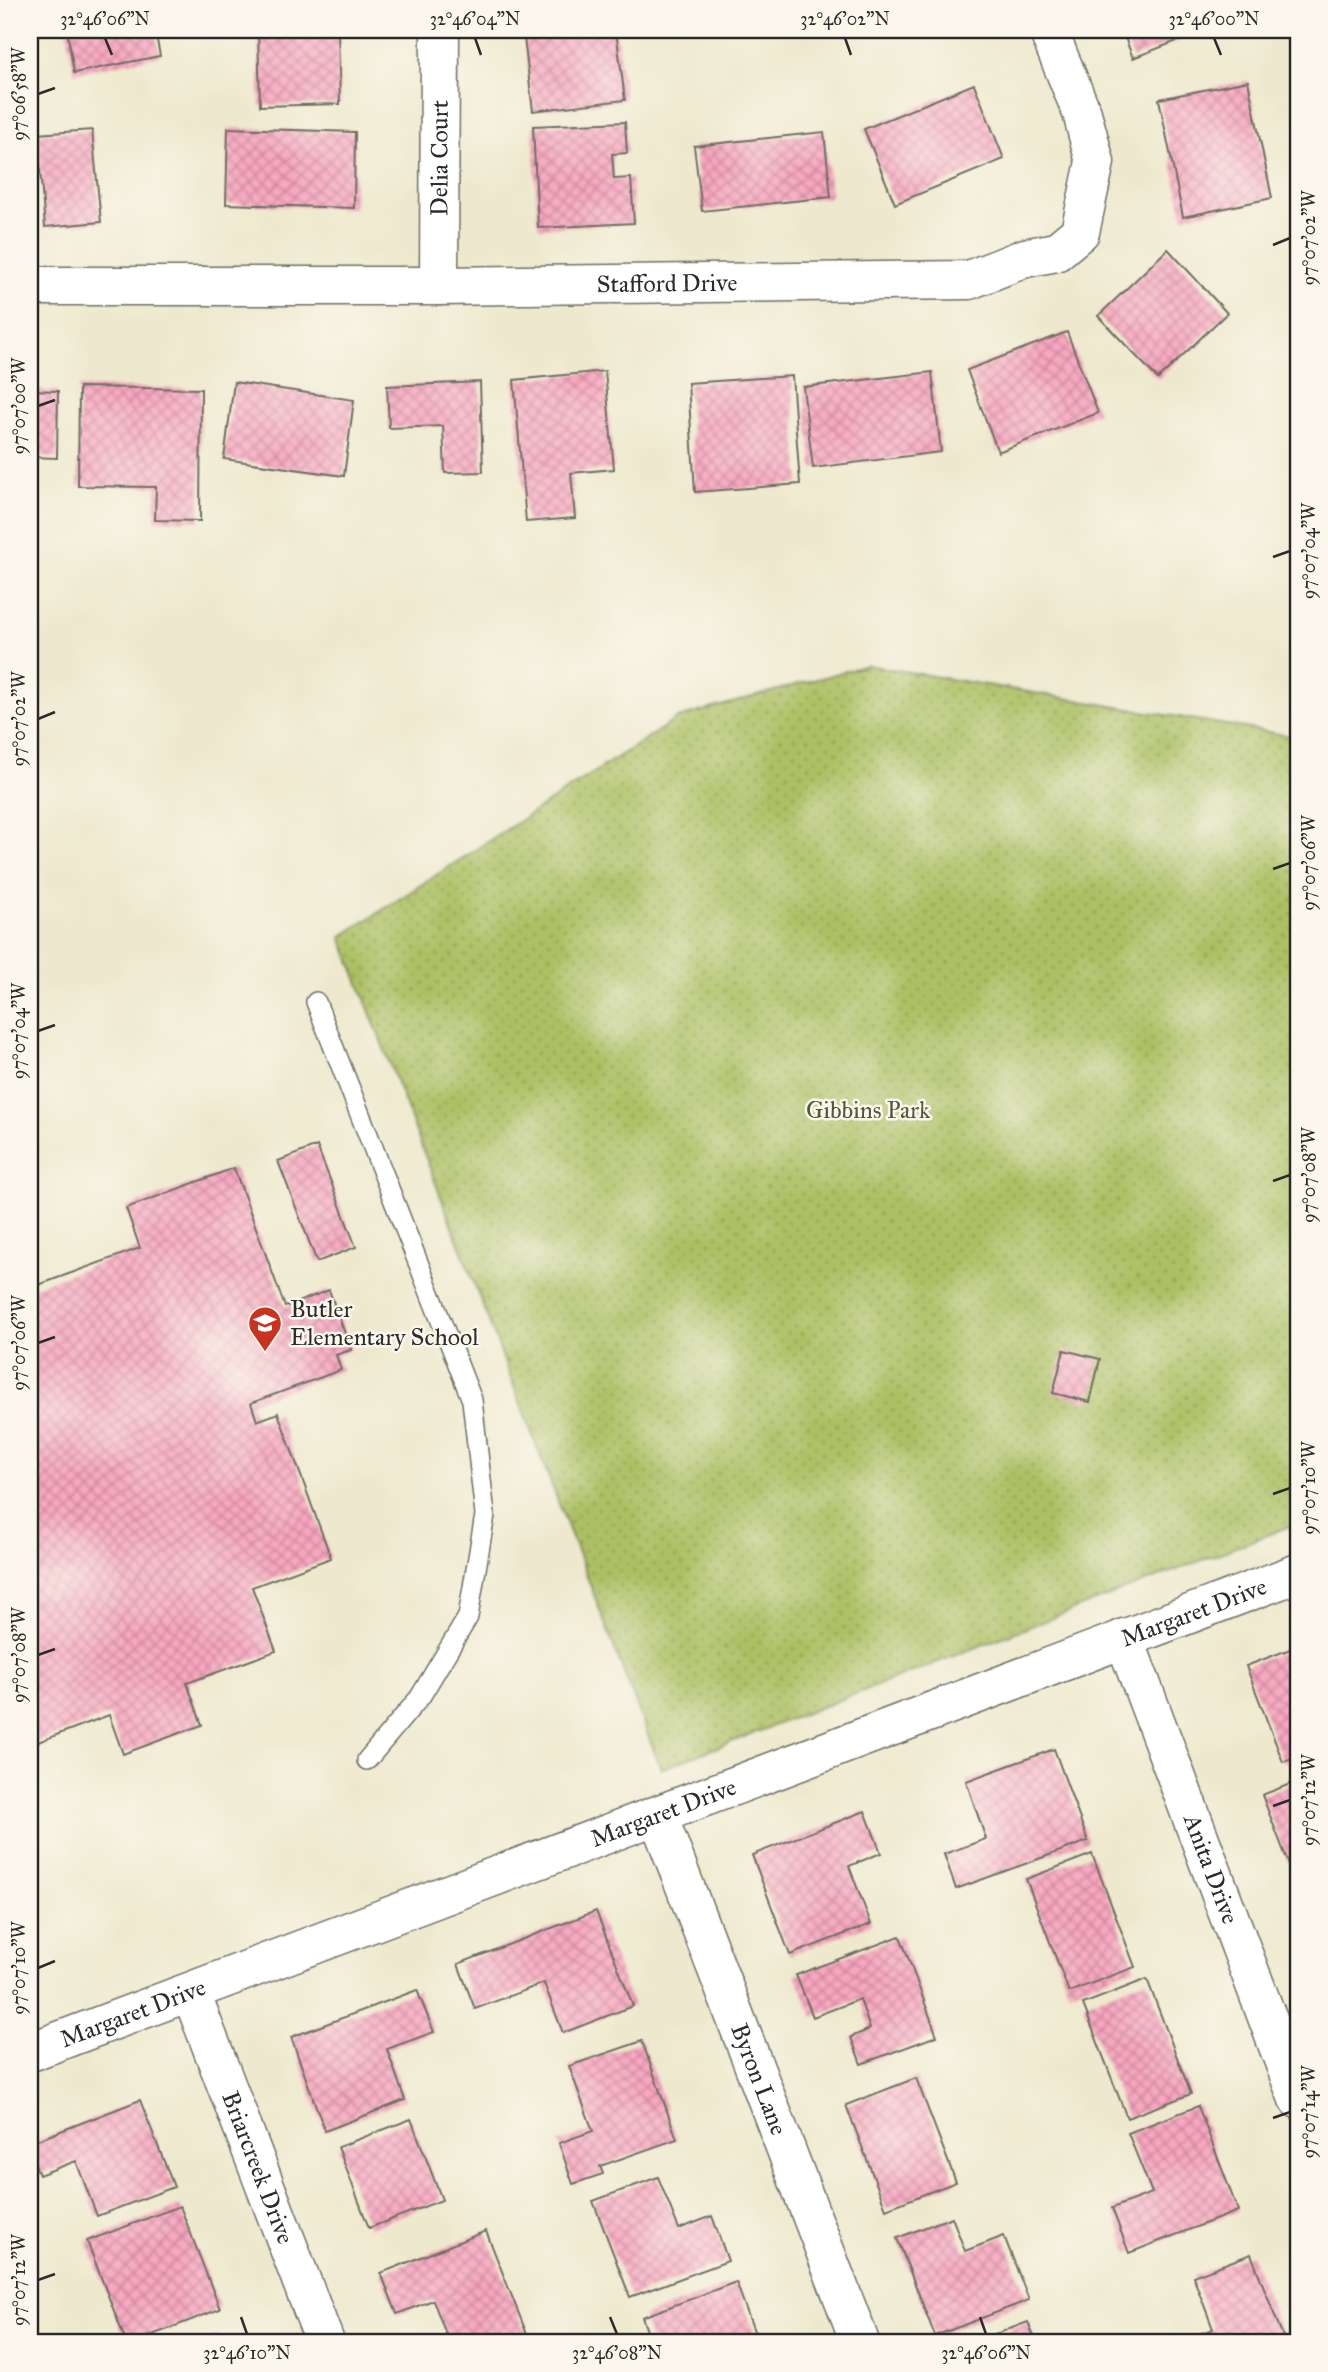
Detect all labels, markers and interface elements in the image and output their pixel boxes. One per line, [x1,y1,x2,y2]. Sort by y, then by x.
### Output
text: 32°46'06"N [60,8,150,30]
text: 32°46'04"N [430,8,520,30]
text: 32°46'02"N [800,8,890,30]
text: 32°46'00"N [1169,8,1259,30]
text: 97°06'58"W [8,46,30,141]
street label: Delia Court [424,99,455,216]
text: 97°07'02"W [1298,190,1320,286]
street label: Stafford Drive [596,268,737,299]
text: 97°07'00"W [8,357,30,454]
text: 97°07'04"W [1298,502,1320,599]
text: 97°07'02"W [8,671,30,767]
text: 97°07'06"W [1298,814,1320,911]
text: 97°07'04"W [8,982,30,1079]
park label: Gibbins Park [806,1095,931,1125]
text: 97°07'08"W [1298,1126,1320,1223]
text: 97°07'06"W [8,1294,30,1391]
place label: Butler Elementary School [290,1294,479,1352]
school or university icon: Butler Elementary School [246,1304,284,1353]
text: 97°07'10"W [1298,1440,1320,1535]
street label: Margaret Drive [1117,1571,1271,1654]
text: 97°07'08"W [8,1606,30,1703]
text: 97°07'12"W [1298,1753,1320,1846]
street label: Margaret Drive [586,1772,740,1854]
street label: Anita Drive [1177,1809,1246,1928]
text: 97°07'10"W [8,1920,30,2015]
street label: Margaret Drive [56,1972,210,2054]
street label: Byron Lane [724,2019,794,2139]
text: 97°07'14"W [1298,2065,1320,2158]
street label: Briarcreek Drive [215,2087,301,2248]
text: 97°07'12"W [8,2233,30,2326]
text: 32°46'10"N [203,2342,291,2364]
text: 32°46'08"N [572,2342,662,2364]
text: 32°46'06"N [941,2342,1031,2364]

